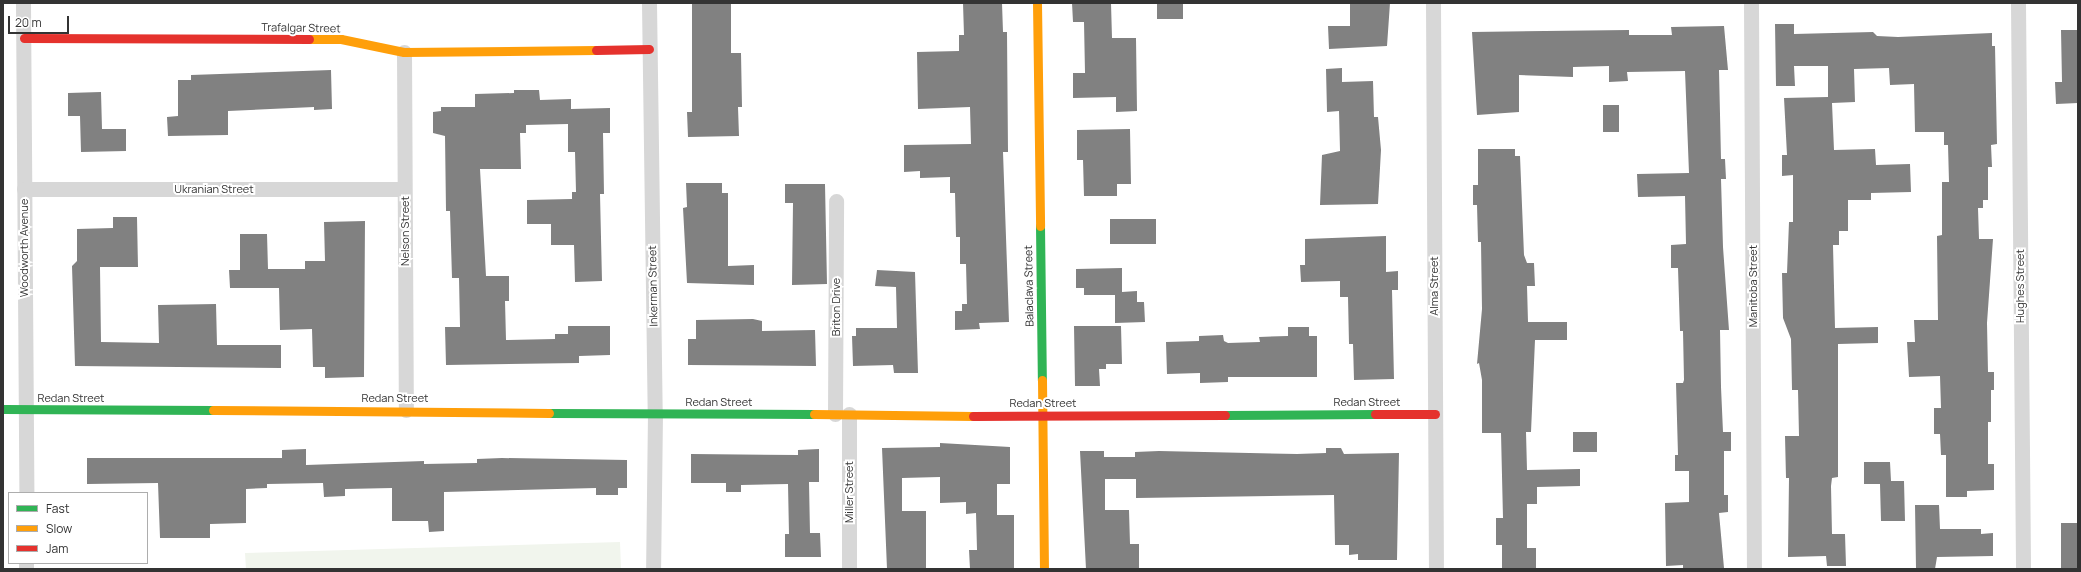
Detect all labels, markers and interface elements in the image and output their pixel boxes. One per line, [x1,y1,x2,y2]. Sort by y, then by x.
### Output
scale bar [10,8,71,34]
text: 20 m [15,14,42,31]
street label: Trafalgar Street [261,21,341,35]
street label: Ukranian Street [174,182,254,196]
street label: Nelson Street [398,196,412,266]
street label: Woodworth Avenue [17,199,31,297]
street label: Inkerman Street [646,245,660,327]
street label: Balaclava Street [1022,245,1036,327]
street label: Manitoba Street [1746,245,1760,327]
street label: Hughes Street [2013,249,2027,323]
street label: Alma Street [1427,256,1441,316]
street label: Briton Drive [829,278,843,336]
street label: Redan Street [37,391,105,405]
street label: Redan Street [361,391,429,405]
street label: Redan Street [685,395,753,409]
street label: Redan Street [1333,395,1401,409]
street label: Redan Street [1009,396,1077,410]
street label: Miller Street [842,461,856,523]
legend [8,492,148,564]
text: Fast [46,500,70,517]
text: Slow [46,520,72,537]
text: Jam [46,540,68,557]

